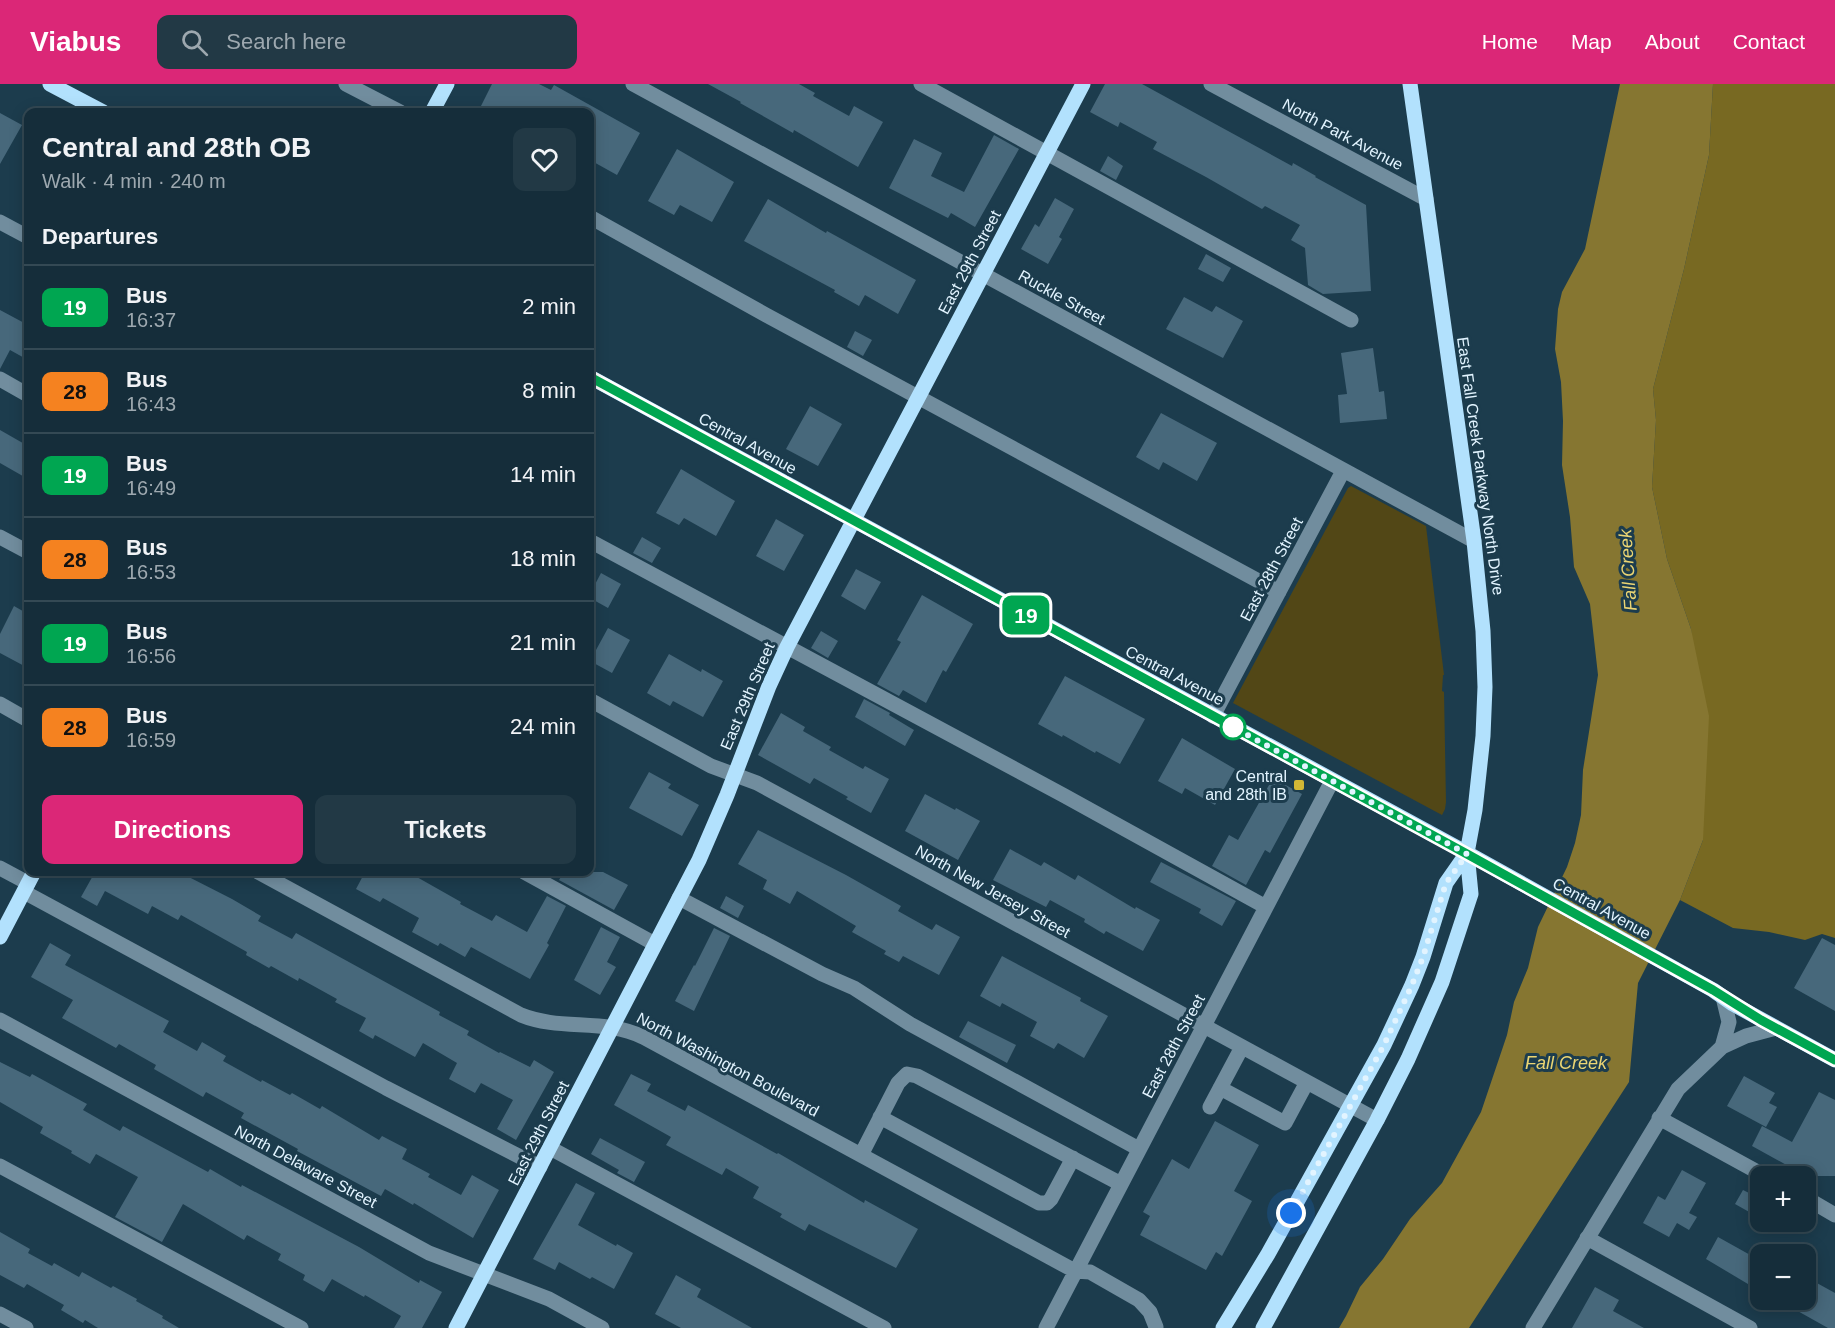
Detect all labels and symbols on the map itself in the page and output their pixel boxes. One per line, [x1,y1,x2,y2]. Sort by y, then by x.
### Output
street label: North Park Avenue [1280,95,1406,173]
street label: East 29th Street [935,207,1004,317]
street label: Ruckle Street [1016,267,1108,328]
street label: East Fall Creek Parkway North Drive [1454,336,1507,596]
street label: Central Avenue [696,410,800,477]
street label: East 28th Street [1237,514,1306,624]
water label: Fall Creek [1615,527,1641,612]
line badge: 19 [999,596,1053,634]
street label: East 29th Street [717,640,778,752]
street label: Central Avenue [1123,642,1227,709]
unlabelled marker [1220,714,1246,740]
place label: Central and 28th IB [1205,768,1287,803]
marker: Central and 28th IB [1292,778,1306,792]
street label: North New Jersey Street [912,842,1074,941]
street label: Central Avenue [1550,875,1654,942]
street label: East 28th Street [1139,991,1208,1101]
street label: North Washington Boulevard [634,1009,822,1120]
water label: Fall Creek [1525,1053,1608,1073]
street label: East 29th Street [505,1078,572,1188]
street label: North Delaware Street [232,1122,380,1211]
your location [1276,1198,1306,1228]

